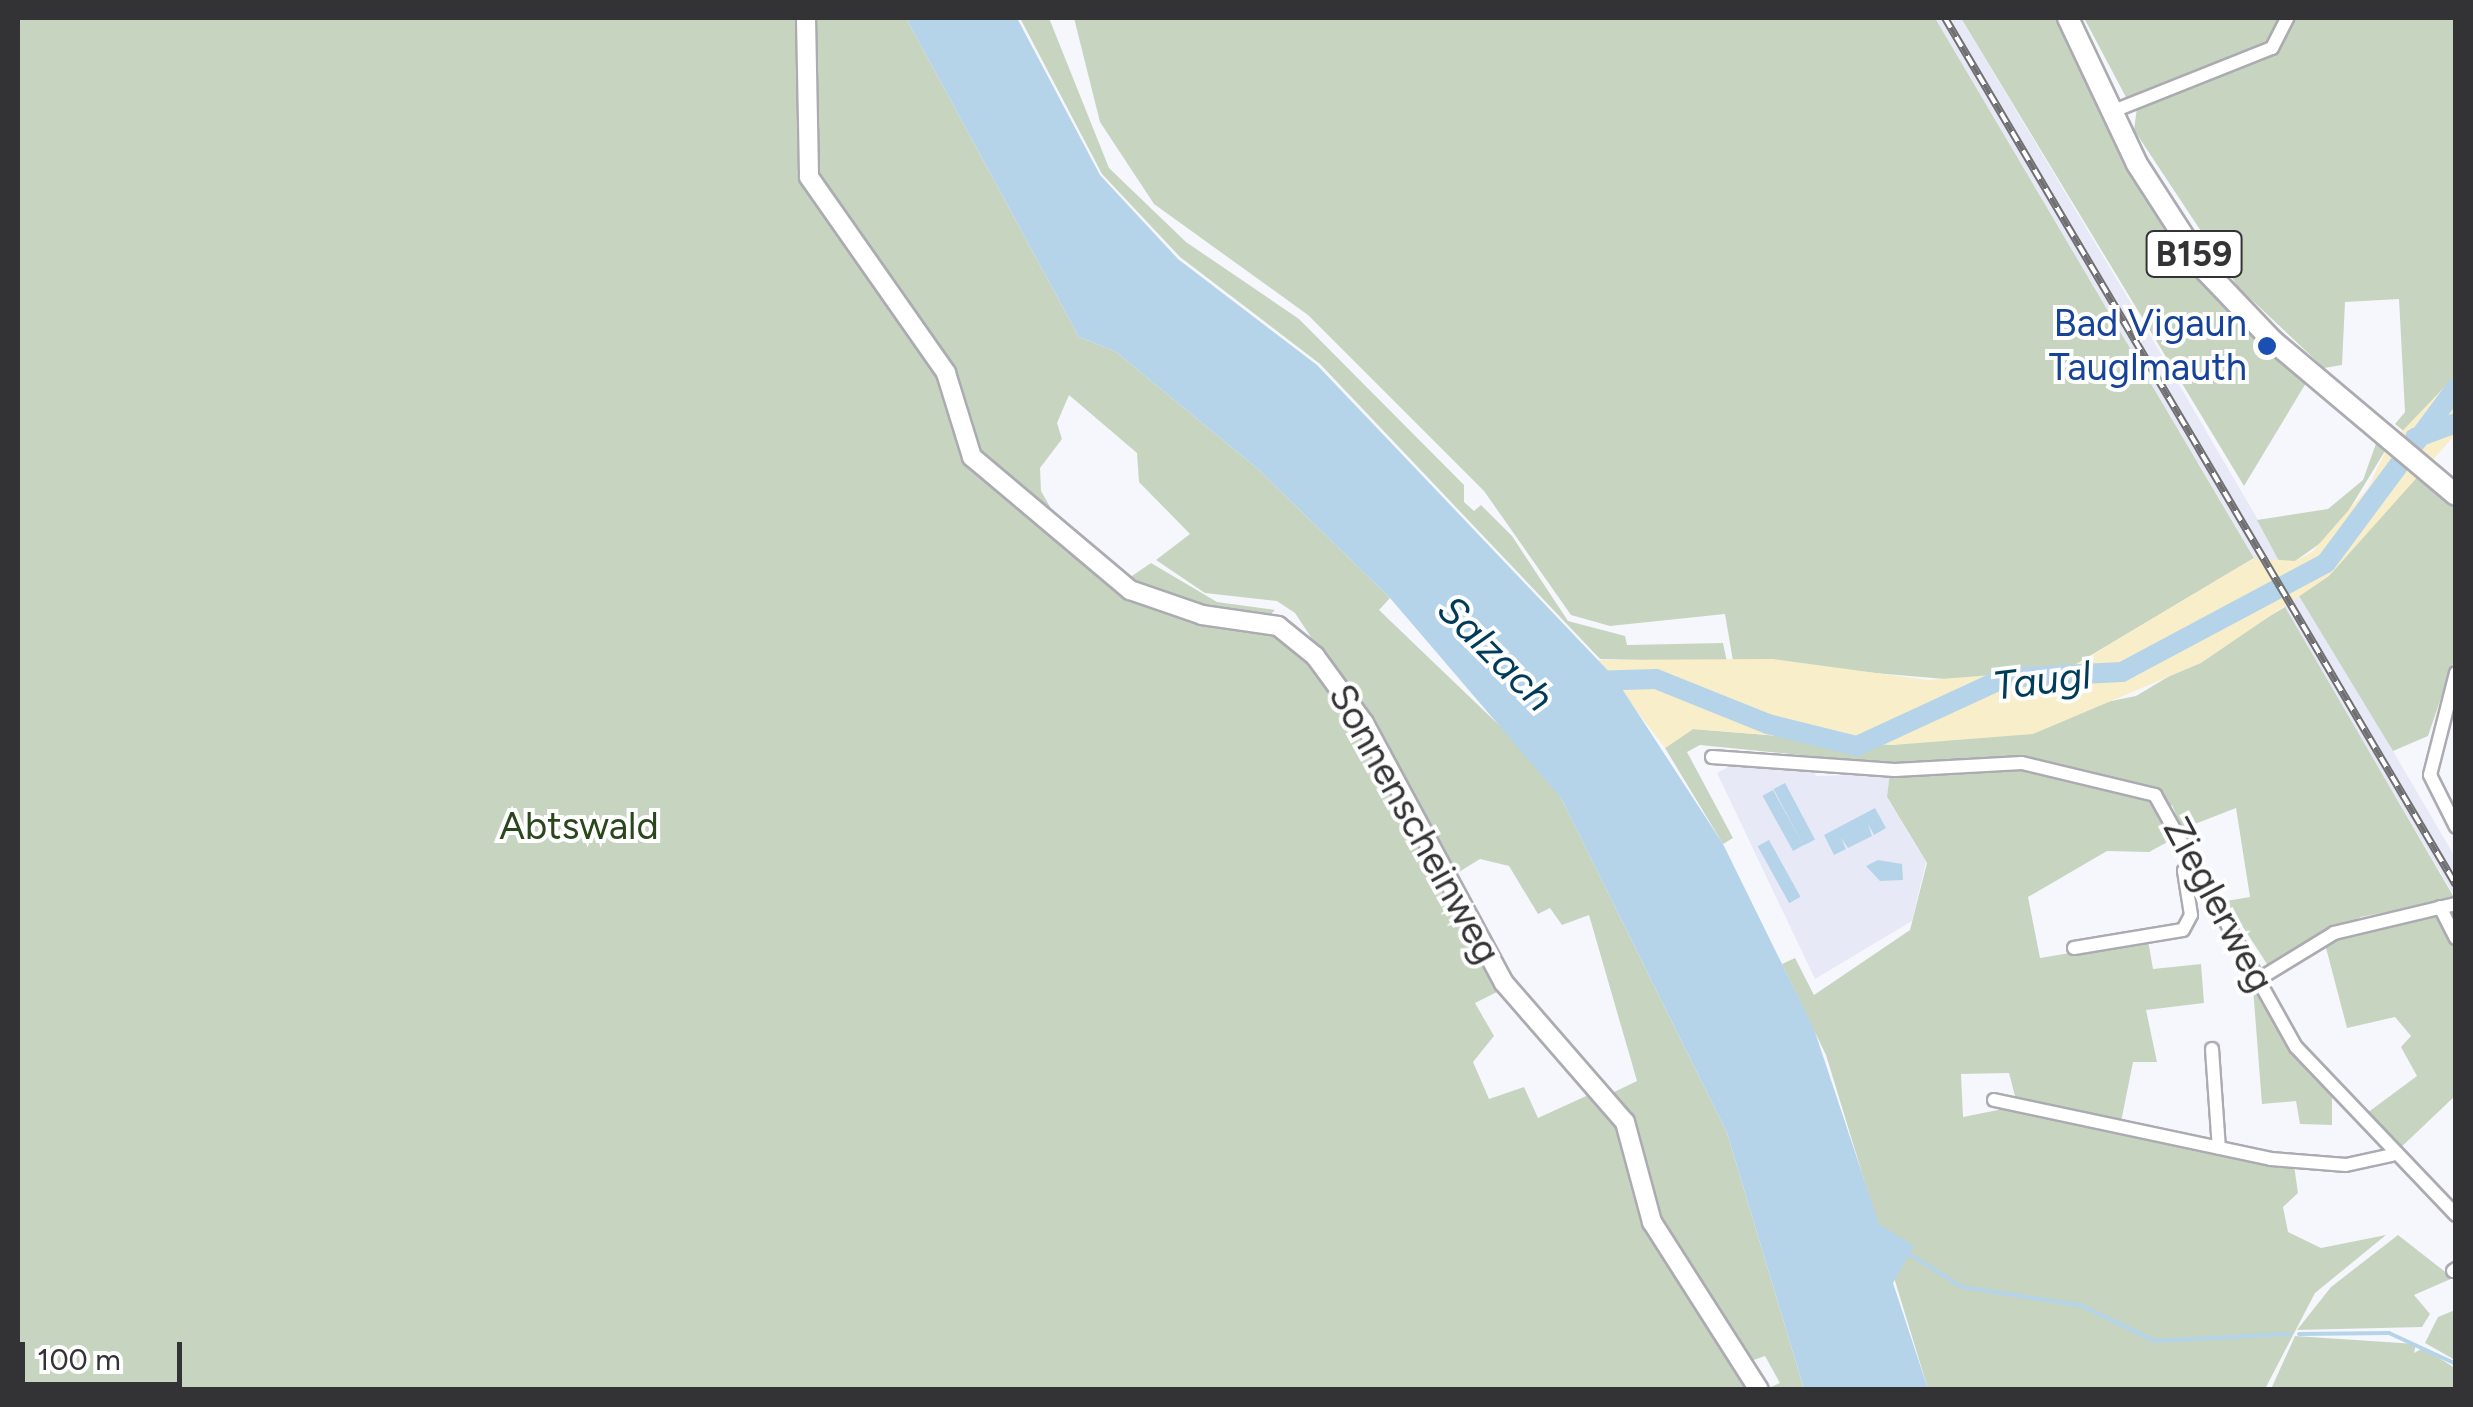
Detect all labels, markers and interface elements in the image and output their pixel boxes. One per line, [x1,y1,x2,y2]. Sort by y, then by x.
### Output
road number: B159 [2144,224,2244,284]
place label: Bad Vigaun Tauglmauth [2049,301,2247,390]
marker: Bad Vigaun Tauglmauth [2256,335,2278,357]
water label: Salzach [1428,585,1564,721]
water label: Taugl [1991,650,2093,710]
street label: Sonnenscheinweg [1318,676,1510,972]
park label: Abtswald [499,804,659,850]
street label: Zieglerweg [2153,810,2283,1000]
scale bar [25,1322,188,1384]
text: 100 m [37,1341,121,1378]

